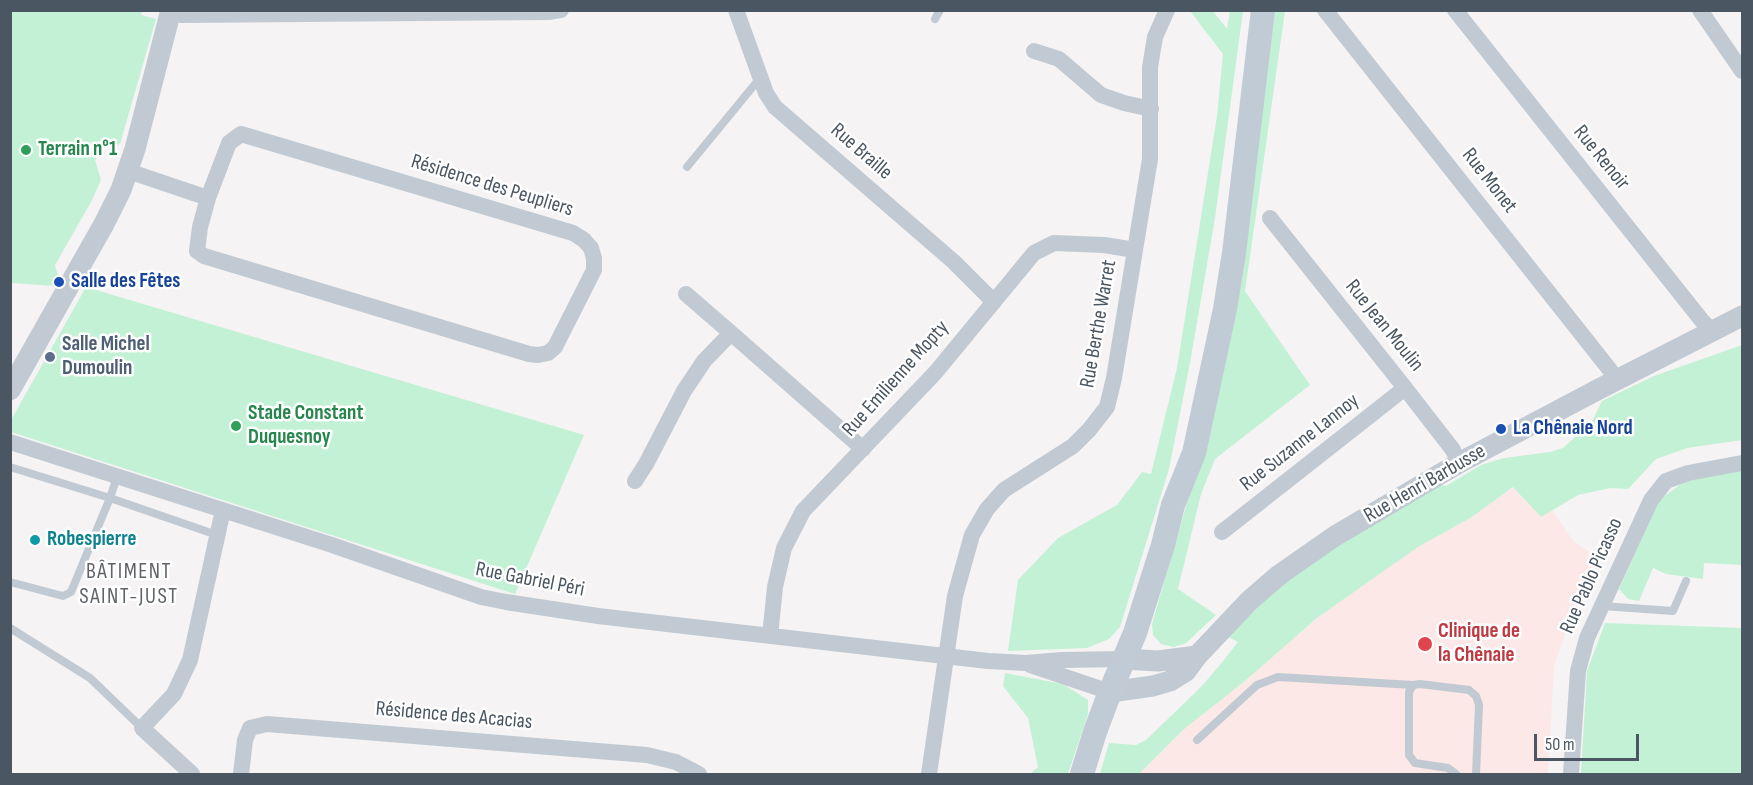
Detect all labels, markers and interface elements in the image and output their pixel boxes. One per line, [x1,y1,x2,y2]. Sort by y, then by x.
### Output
street label: Rue Braille [825,118,897,186]
street label: Rue Renoir [1567,121,1635,195]
place label: Terrain n°1 [38,137,117,163]
marker: Terrain n°1 [19,143,33,157]
street label: Rue Monet [1456,144,1522,218]
street label: Résidence des Peupliers [408,149,576,223]
street label: Rue Berthe Warret [1075,258,1123,390]
place label: Salle des Fêtes [71,269,180,295]
marker: Salle des Fêtes [52,275,66,289]
street label: Rue Jean Moulin [1339,275,1429,377]
street label: Rue Emilienne Mopty [837,316,955,442]
place label: Salle Michel Dumoulin [62,332,150,382]
marker: Salle Michel Dumoulin [43,350,57,364]
street label: Rue Suzanne Lannoy [1236,389,1364,497]
place label: Stade Constant Duquesnoy [248,401,363,451]
place label: La Chênaie Nord [1513,416,1633,442]
marker: Stade Constant Duquesnoy [229,419,243,433]
marker: La Chênaie Nord [1494,422,1508,436]
street label: Rue Henri Barbusse [1360,439,1490,529]
street label: Rue Pablo Picasso [1555,514,1629,638]
place label: Robespierre [47,527,136,553]
marker: Robespierre [28,533,42,547]
street label: Rue Gabriel Péri [473,557,587,603]
district label: BÂTIMENT SAINT-JUST [79,559,179,610]
place label: Clinique de la Chênaie [1438,619,1520,669]
marker: Clinique de la Chênaie [1416,635,1434,653]
street label: Résidence des Acacias [375,697,533,735]
scale bar [1537,722,1642,760]
text: 50 m [1545,734,1575,755]

